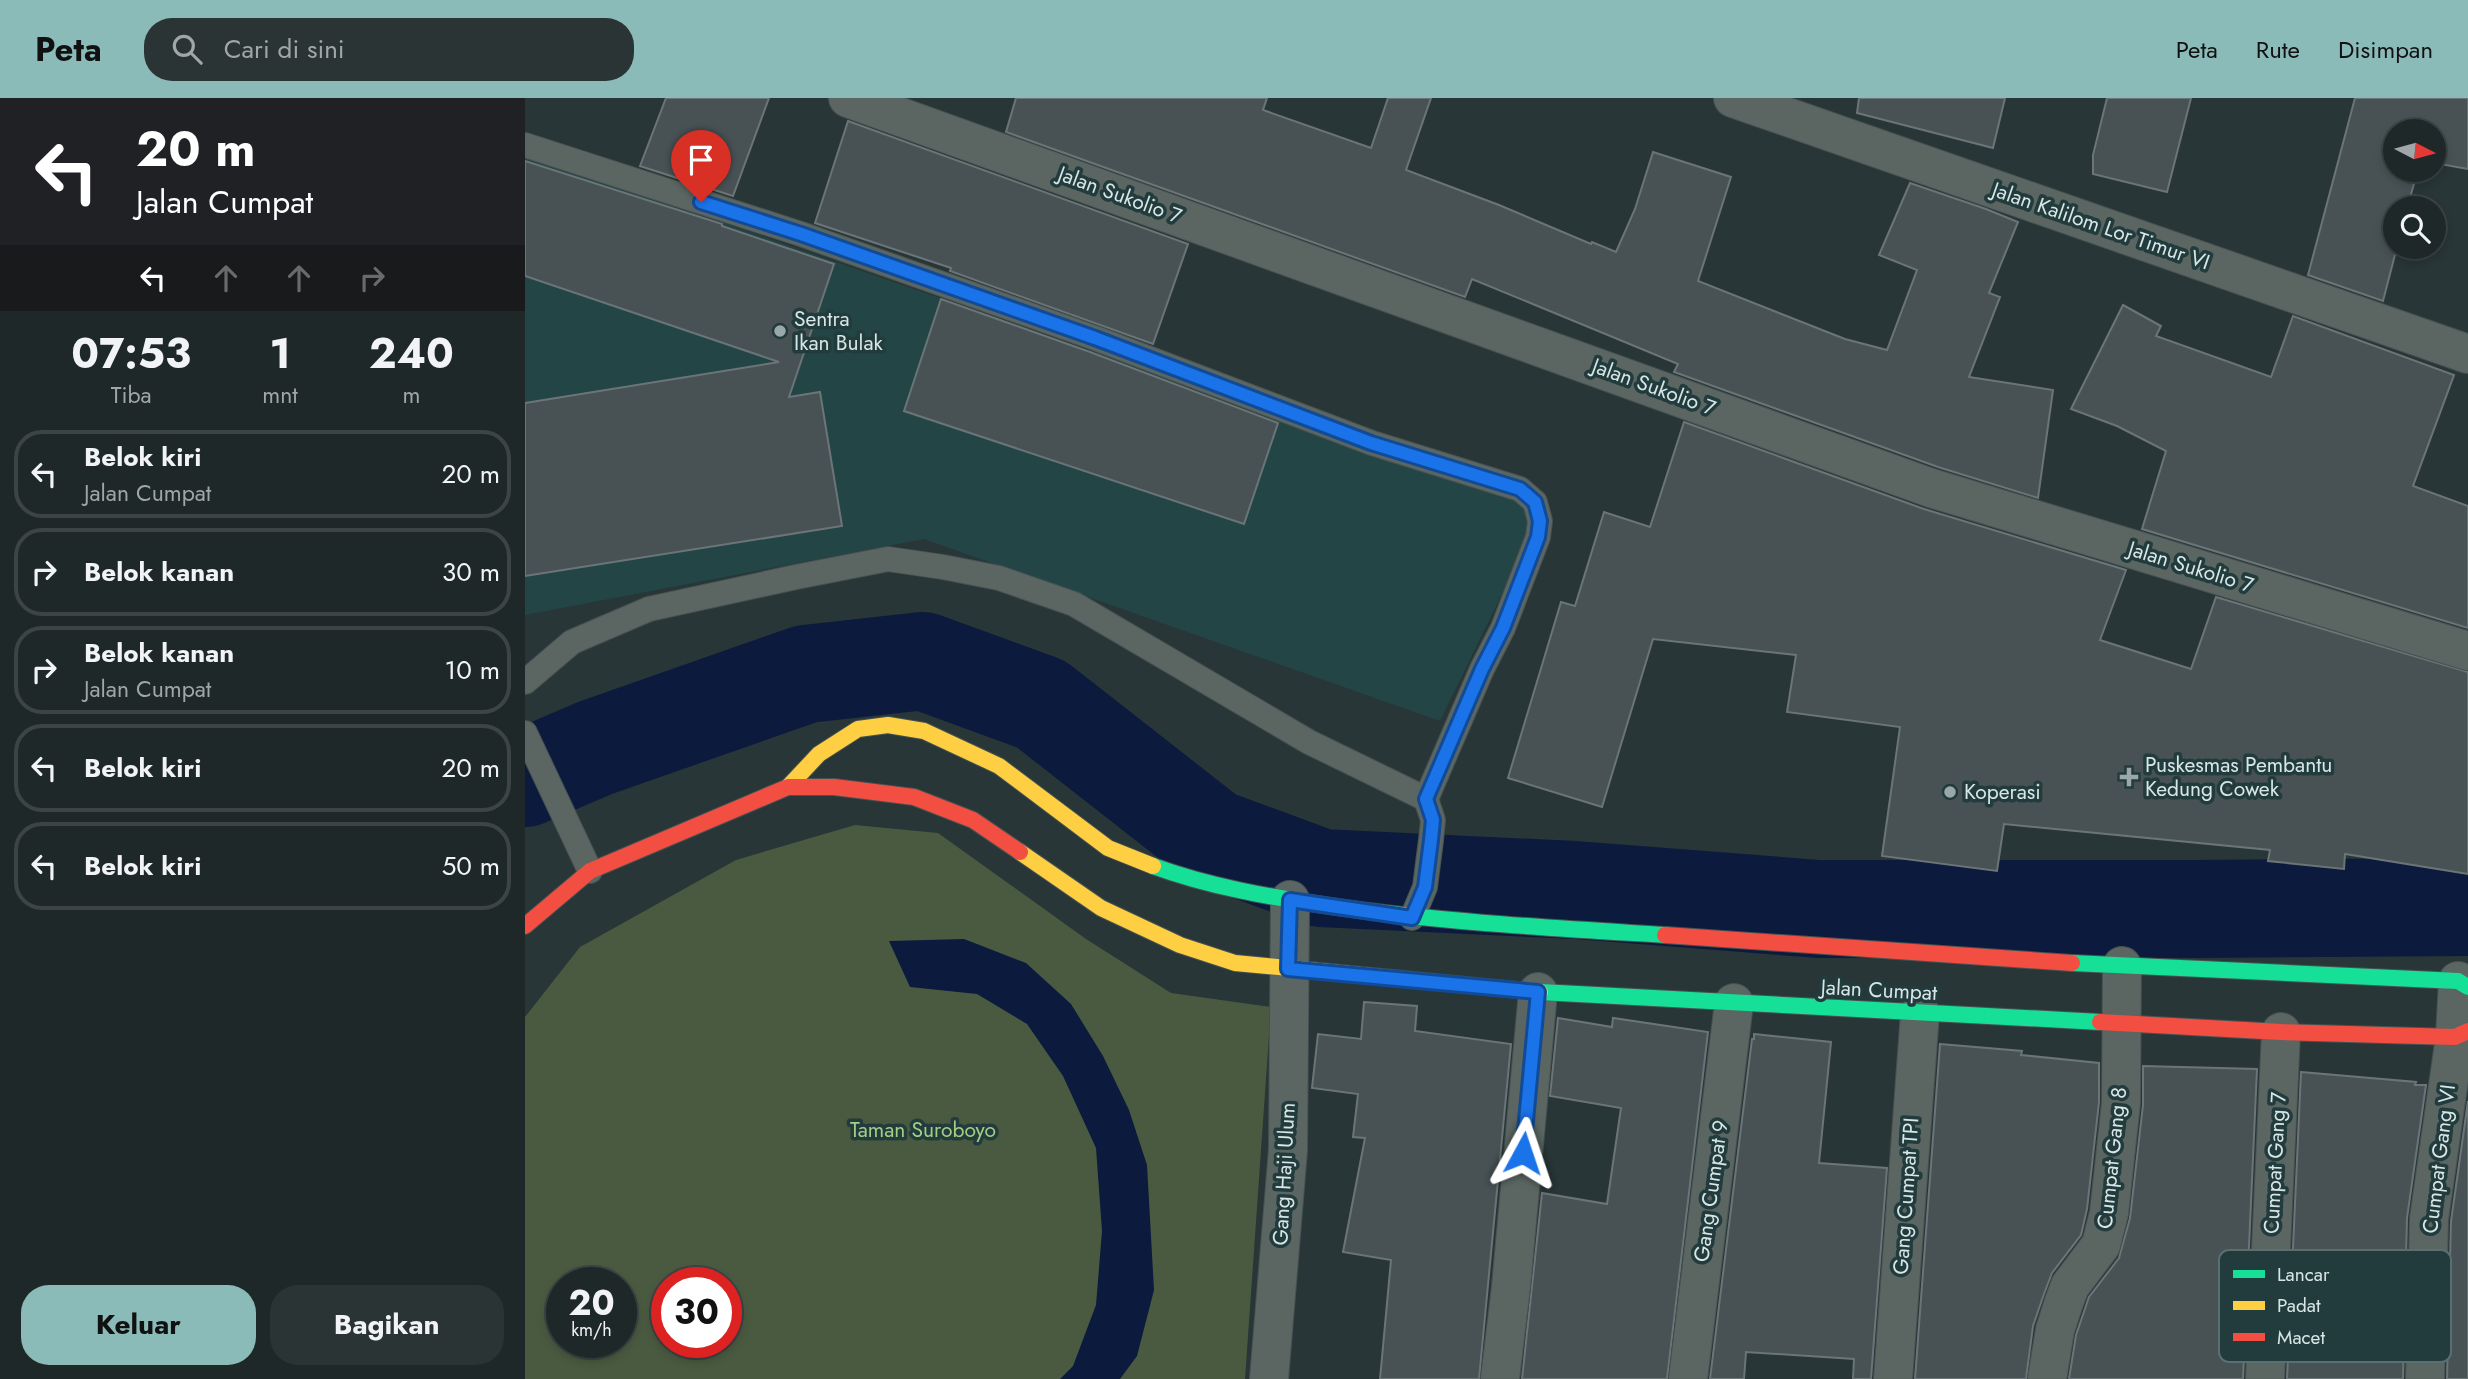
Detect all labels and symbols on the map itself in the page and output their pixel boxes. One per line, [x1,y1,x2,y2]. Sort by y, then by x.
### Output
north arrow [2383,119,2447,182]
pin [671,130,731,202]
street label: Jalan Sukolio 7 [1051,158,1186,231]
street label: Jalan Kalilom Lor Timur VI [1985,174,2214,277]
place label: Sentra Ikan Bulak [794,304,883,358]
marker: Sentra Ikan Bulak [772,323,788,339]
street label: Jalan Sukolio 7 [1585,350,1720,423]
street label: Jalan Sukolio 7 [2122,533,2257,600]
place label: Puskesmas Pembantu Kedung Cowek [2145,750,2332,804]
marker: Puskesmas Pembantu Kedung Cowek [2119,767,2139,787]
place label: Koperasi [1964,777,2041,807]
marker: Koperasi [1942,784,1958,800]
street label: Jalan Cumpat [1817,972,1938,1008]
street label: Cumpat Gang VI [2415,1083,2463,1235]
street label: Cumpat Gang 8 [2090,1086,2134,1230]
street label: Cumpat Gang 7 [2256,1091,2294,1235]
street label: Gang Haji Ulum [1265,1102,1303,1246]
park label: Taman Suroboyo [850,1115,996,1145]
position arrow [1486,1116,1560,1190]
street label: Gang Cumpat TPI [1886,1116,1926,1276]
street label: Gang Cumpat 9 [1686,1118,1736,1264]
legend [2219,1250,2451,1362]
text: Lancar [2277,1261,2330,1288]
speed limit sign: 30 [651,1267,742,1358]
text: Padat [2277,1292,2321,1319]
text: Macet [2277,1324,2325,1351]

